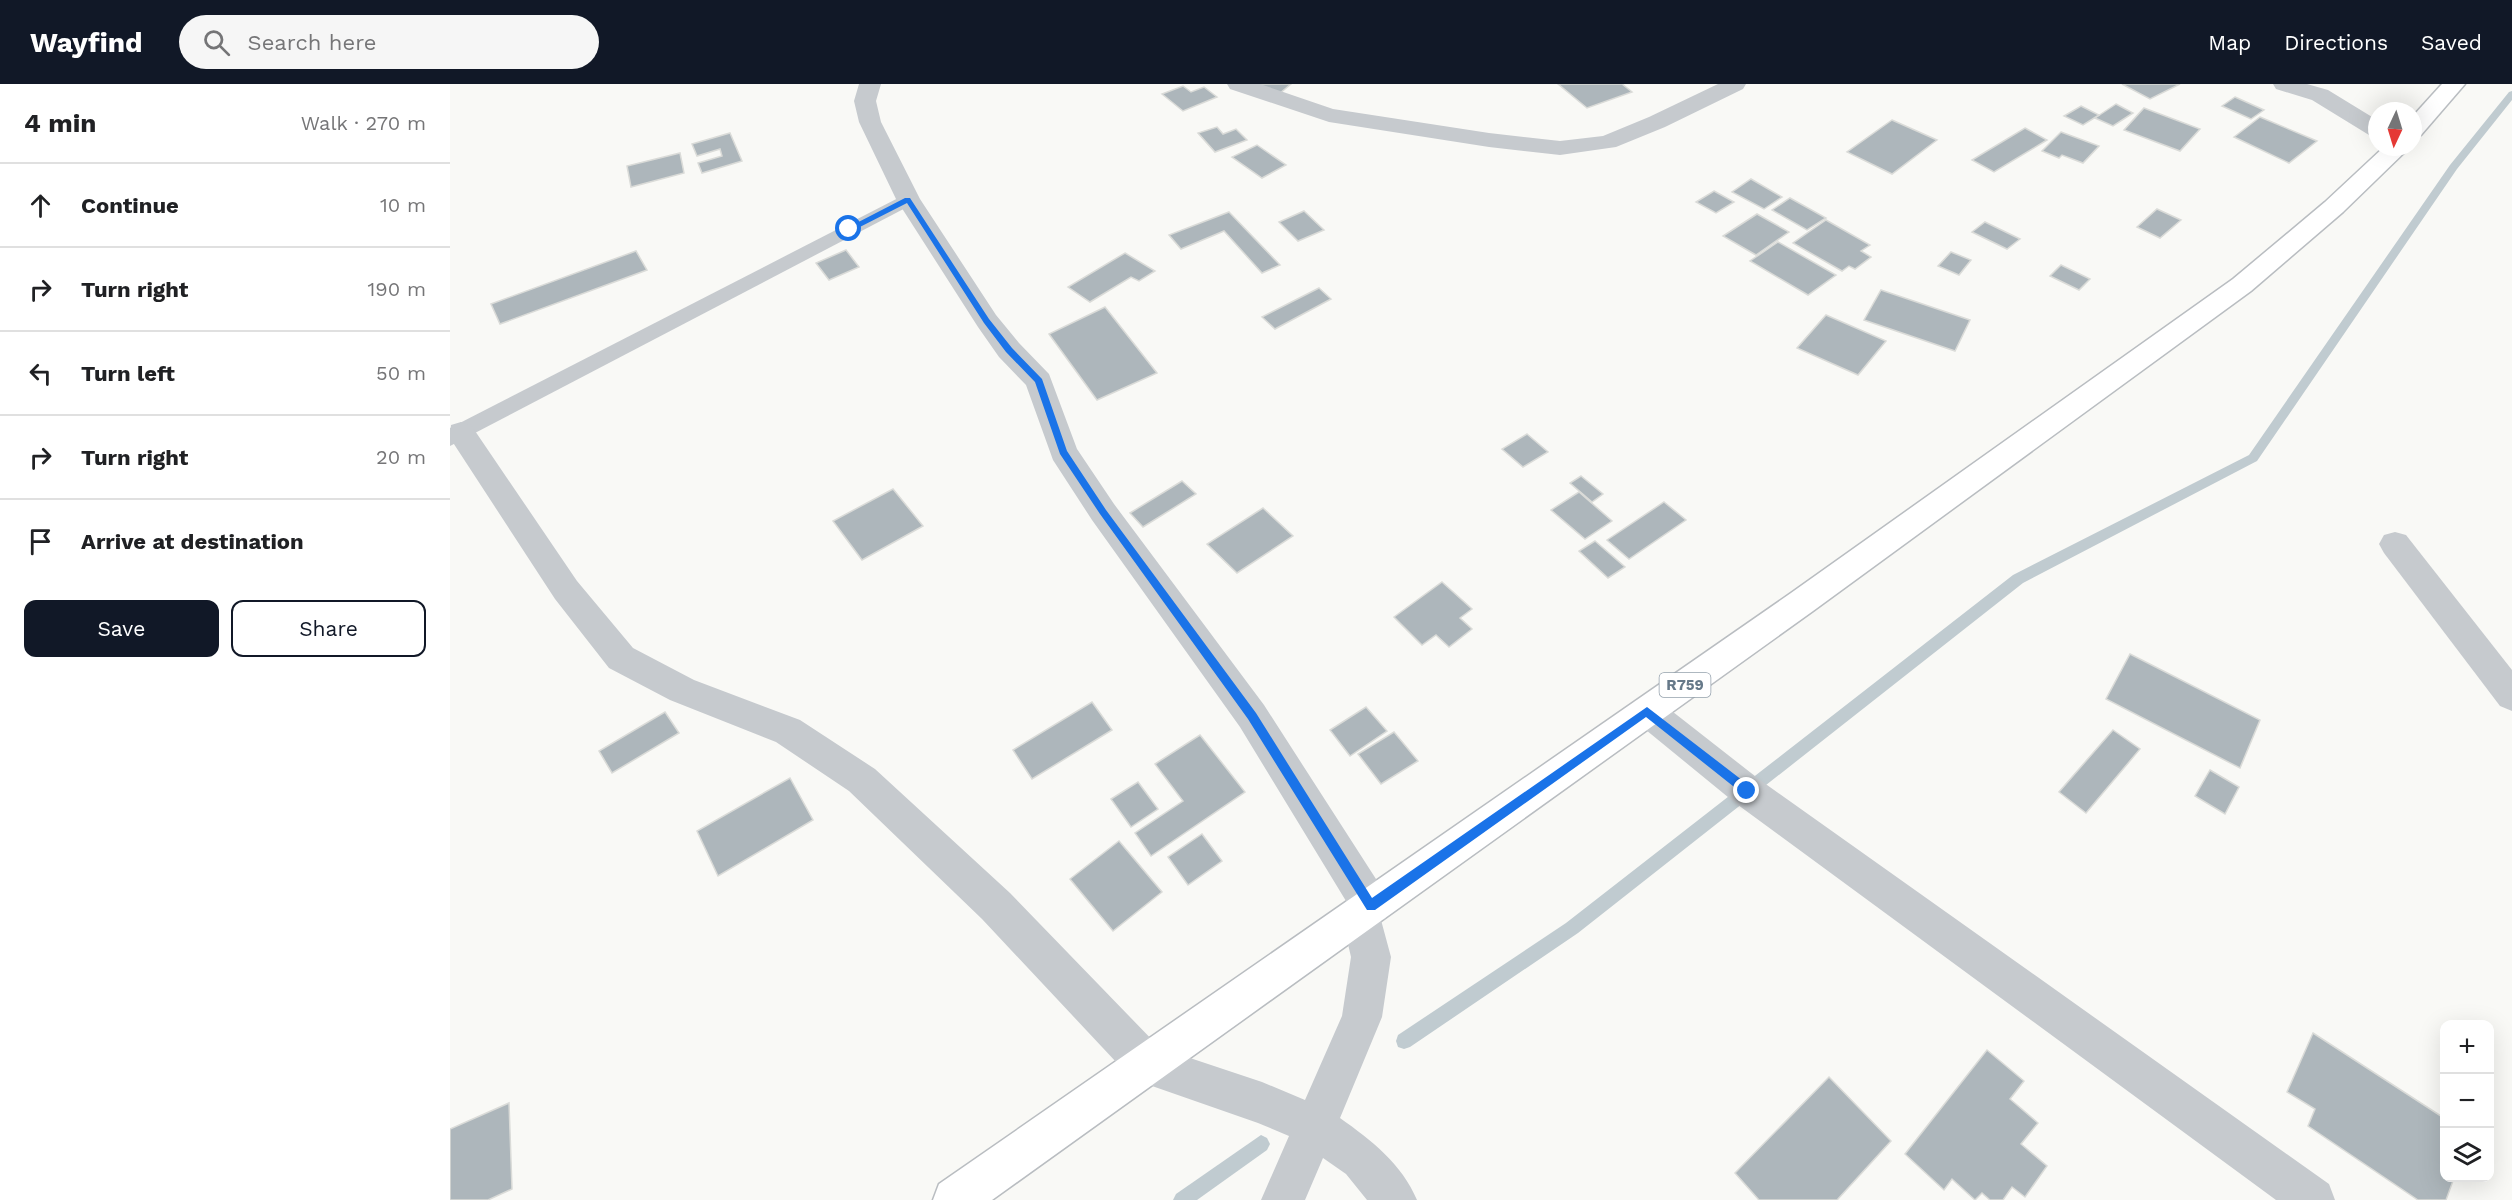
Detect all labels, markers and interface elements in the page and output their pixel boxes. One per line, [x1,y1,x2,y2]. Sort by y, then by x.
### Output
search box [179,15,599,69]
text: Wayfind [30,26,143,59]
icon: search [200,26,233,59]
text: Search here [248,30,377,55]
text: Map [2208,30,2251,55]
text: Directions [2284,30,2388,55]
text: Saved [2421,30,2482,55]
north arrow [2368,102,2422,156]
text: 4 min [24,108,96,138]
text: Walk · 270 m [301,111,426,135]
icon: ahead [24,189,57,222]
text: Continue [81,193,179,218]
text: 10 m [380,193,426,217]
route start [835,215,861,241]
icon: right [24,273,57,306]
text: Turn right [81,277,188,302]
text: 190 m [368,277,426,301]
icon: left [24,357,57,390]
text: Turn left [81,361,175,386]
text: 50 m [376,361,426,385]
icon: right [24,441,57,474]
text: Turn right [81,445,188,470]
text: 20 m [376,445,426,469]
icon: arrive [24,525,57,558]
text: Arrive at destination [81,529,304,554]
button: Save [24,600,219,657]
button: Share [231,600,426,657]
road number: R759 [1660,673,1710,697]
route end [1733,777,1759,803]
map controls [2440,1020,2494,1182]
button: + [2440,1020,2494,1074]
button: − [2440,1074,2494,1128]
button: layers [2440,1128,2494,1182]

